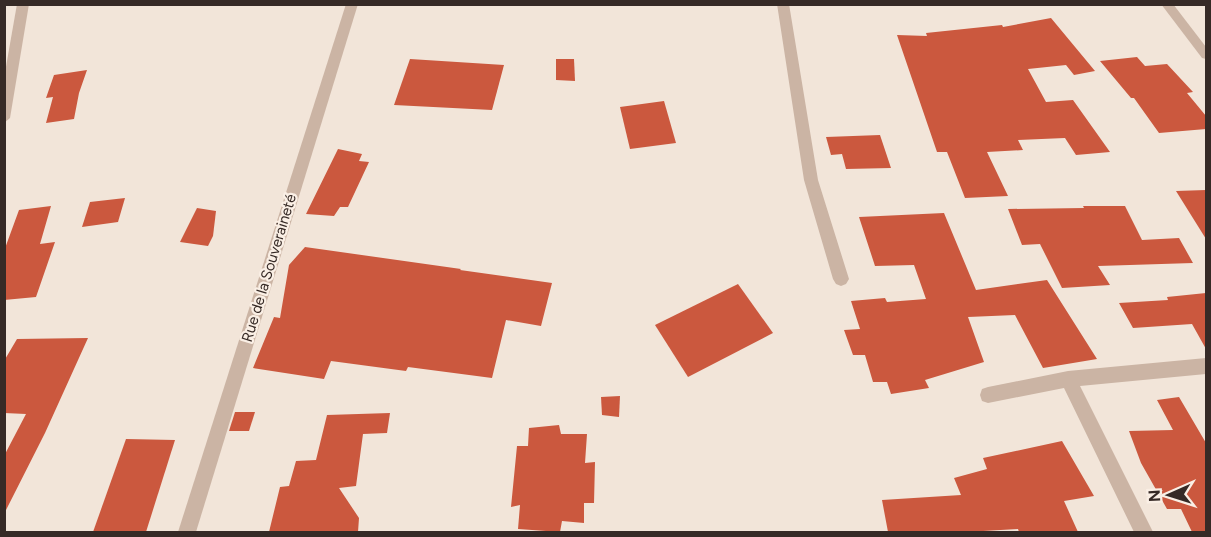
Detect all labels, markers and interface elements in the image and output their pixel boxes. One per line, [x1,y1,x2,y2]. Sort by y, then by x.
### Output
street label: Rue de la Souveraineté [238,192,300,344]
north arrow [1139,465,1199,525]
text: N [1145,489,1164,502]

